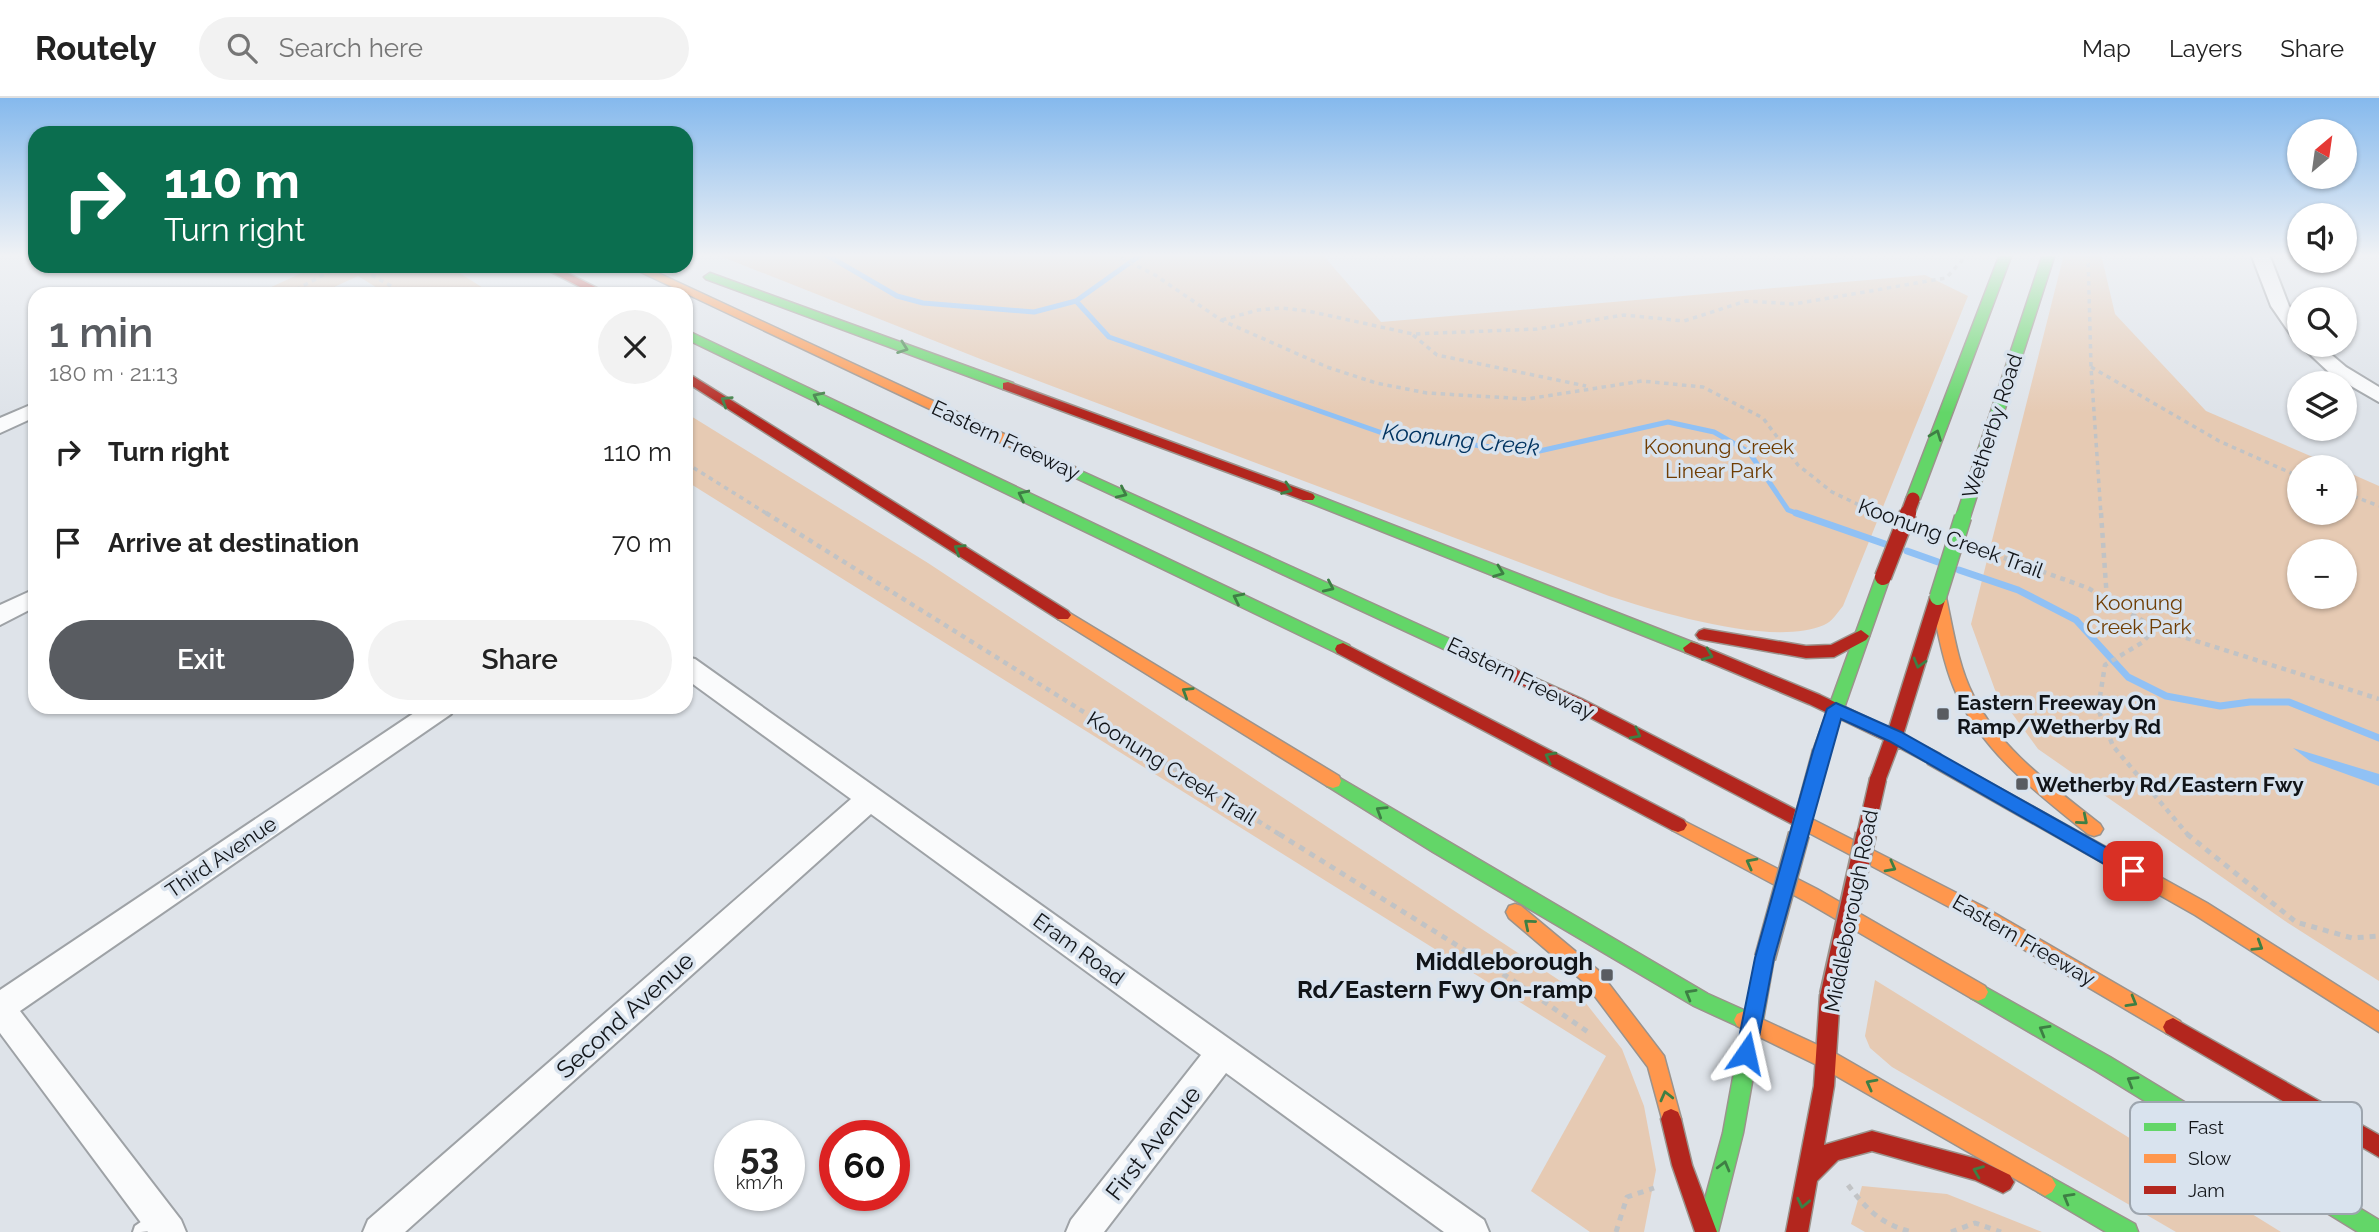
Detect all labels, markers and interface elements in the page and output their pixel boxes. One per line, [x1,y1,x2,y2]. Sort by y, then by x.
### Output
search box [199,17,689,80]
text: Routely [35,29,157,68]
icon: search [223,29,261,67]
text: Search here [279,33,423,63]
text: Map [2082,34,2131,63]
text: Layers [2169,34,2242,63]
text: Share [2280,34,2344,63]
north arrow [2287,119,2357,189]
map controls [2287,119,2357,609]
text: 110 m [164,152,300,209]
icon: right [49,154,140,245]
button: sound [2287,203,2357,273]
text: Turn right [164,211,305,248]
button: search [2287,287,2357,357]
text: 1 min [49,308,153,357]
button: close [598,310,672,384]
one-way arrow [897,340,909,354]
street label: Wetherby Road [1957,350,2027,502]
text: 180 m · 21:13 [49,359,178,386]
button: layers [2287,371,2357,441]
one-way arrow [813,391,825,405]
street label: Eastern Freeway [928,395,1084,485]
one-way arrow [721,397,734,410]
water label: Koonung Creek [1381,417,1541,461]
one-way arrow [1928,430,1942,442]
icon: right [49,433,87,471]
park label: Koonung Creek Linear Park [1644,434,1794,483]
text: Turn right [108,437,229,467]
text: 110 m [603,437,672,467]
button: + [2287,455,2357,525]
one-way arrow [1281,481,1293,495]
one-way arrow [1115,485,1127,499]
one-way arrow [1018,489,1030,503]
street label: Koonung Creek Trail [1855,493,2047,583]
icon: arrive [49,524,87,562]
text: Arrive at destination [108,528,359,558]
text: 70 m [612,528,672,558]
button: − [2287,539,2357,609]
one-way arrow [954,545,967,558]
one-way arrow [1492,564,1504,578]
one-way arrow [1321,579,1334,593]
park label: Koonung Creek Park [2086,590,2192,639]
one-way arrow [1233,592,1245,606]
button: Exit [49,620,354,700]
button: Share [368,620,672,700]
street label: Eastern Freeway [1443,632,1599,724]
one-way arrow [1702,646,1714,660]
one-way arrow [1912,657,1927,669]
one-way arrow [1182,687,1195,700]
place label: Eastern Freeway On Ramp/Wetherby Rd [1957,690,2161,739]
street label: Koonung Creek Trail [1083,706,1262,830]
marker: Eastern Freeway On Ramp/Wetherby Rd [1935,706,1951,722]
one-way arrow [1629,726,1642,740]
one-way arrow [1544,752,1557,765]
place label: Wetherby Rd/Eastern Fwy [2036,772,2304,797]
marker: Wetherby Rd/Eastern Fwy [2014,776,2030,792]
one-way arrow [1375,807,1388,820]
street label: Middleborough Road [1819,808,1883,1014]
street label: Third Avenue [161,811,281,903]
one-way arrow [2075,811,2088,824]
pin [2103,841,2163,901]
icon: arrive [2114,852,2152,890]
one-way arrow [1746,858,1758,871]
one-way arrow [1884,859,1896,873]
street label: Eastern Freeway [1948,889,2100,991]
street label: Eram Road [1029,908,1129,990]
one-way arrow [1524,919,1536,932]
one-way arrow [2250,937,2263,950]
street label: Second Avenue [550,946,700,1084]
place label: Middleborough Rd/Eastern Fwy On-ramp [1297,947,1593,1004]
marker: Middleborough Rd/Eastern Fwy On-ramp [1599,967,1615,983]
one-way arrow [1685,989,1698,1002]
one-way arrow [2125,994,2138,1007]
position arrow [1709,1016,1783,1090]
one-way arrow [2038,1025,2051,1038]
one-way arrow [2126,1077,2139,1090]
one-way arrow [1866,1079,1878,1092]
street label: First Avenue [1099,1080,1207,1206]
one-way arrow [1660,1090,1674,1102]
legend [2130,1102,2362,1214]
text: Fast [2188,1116,2224,1138]
speed limit sign: 60 [819,1120,910,1211]
text: 53 [740,1136,779,1177]
text: Slow [2188,1147,2232,1169]
one-way arrow [1716,1160,1730,1172]
one-way arrow [1973,1165,1985,1179]
text: km/h [736,1172,783,1193]
text: Jam [2188,1179,2225,1201]
one-way arrow [2063,1193,2075,1206]
one-way arrow [1797,1196,1812,1208]

